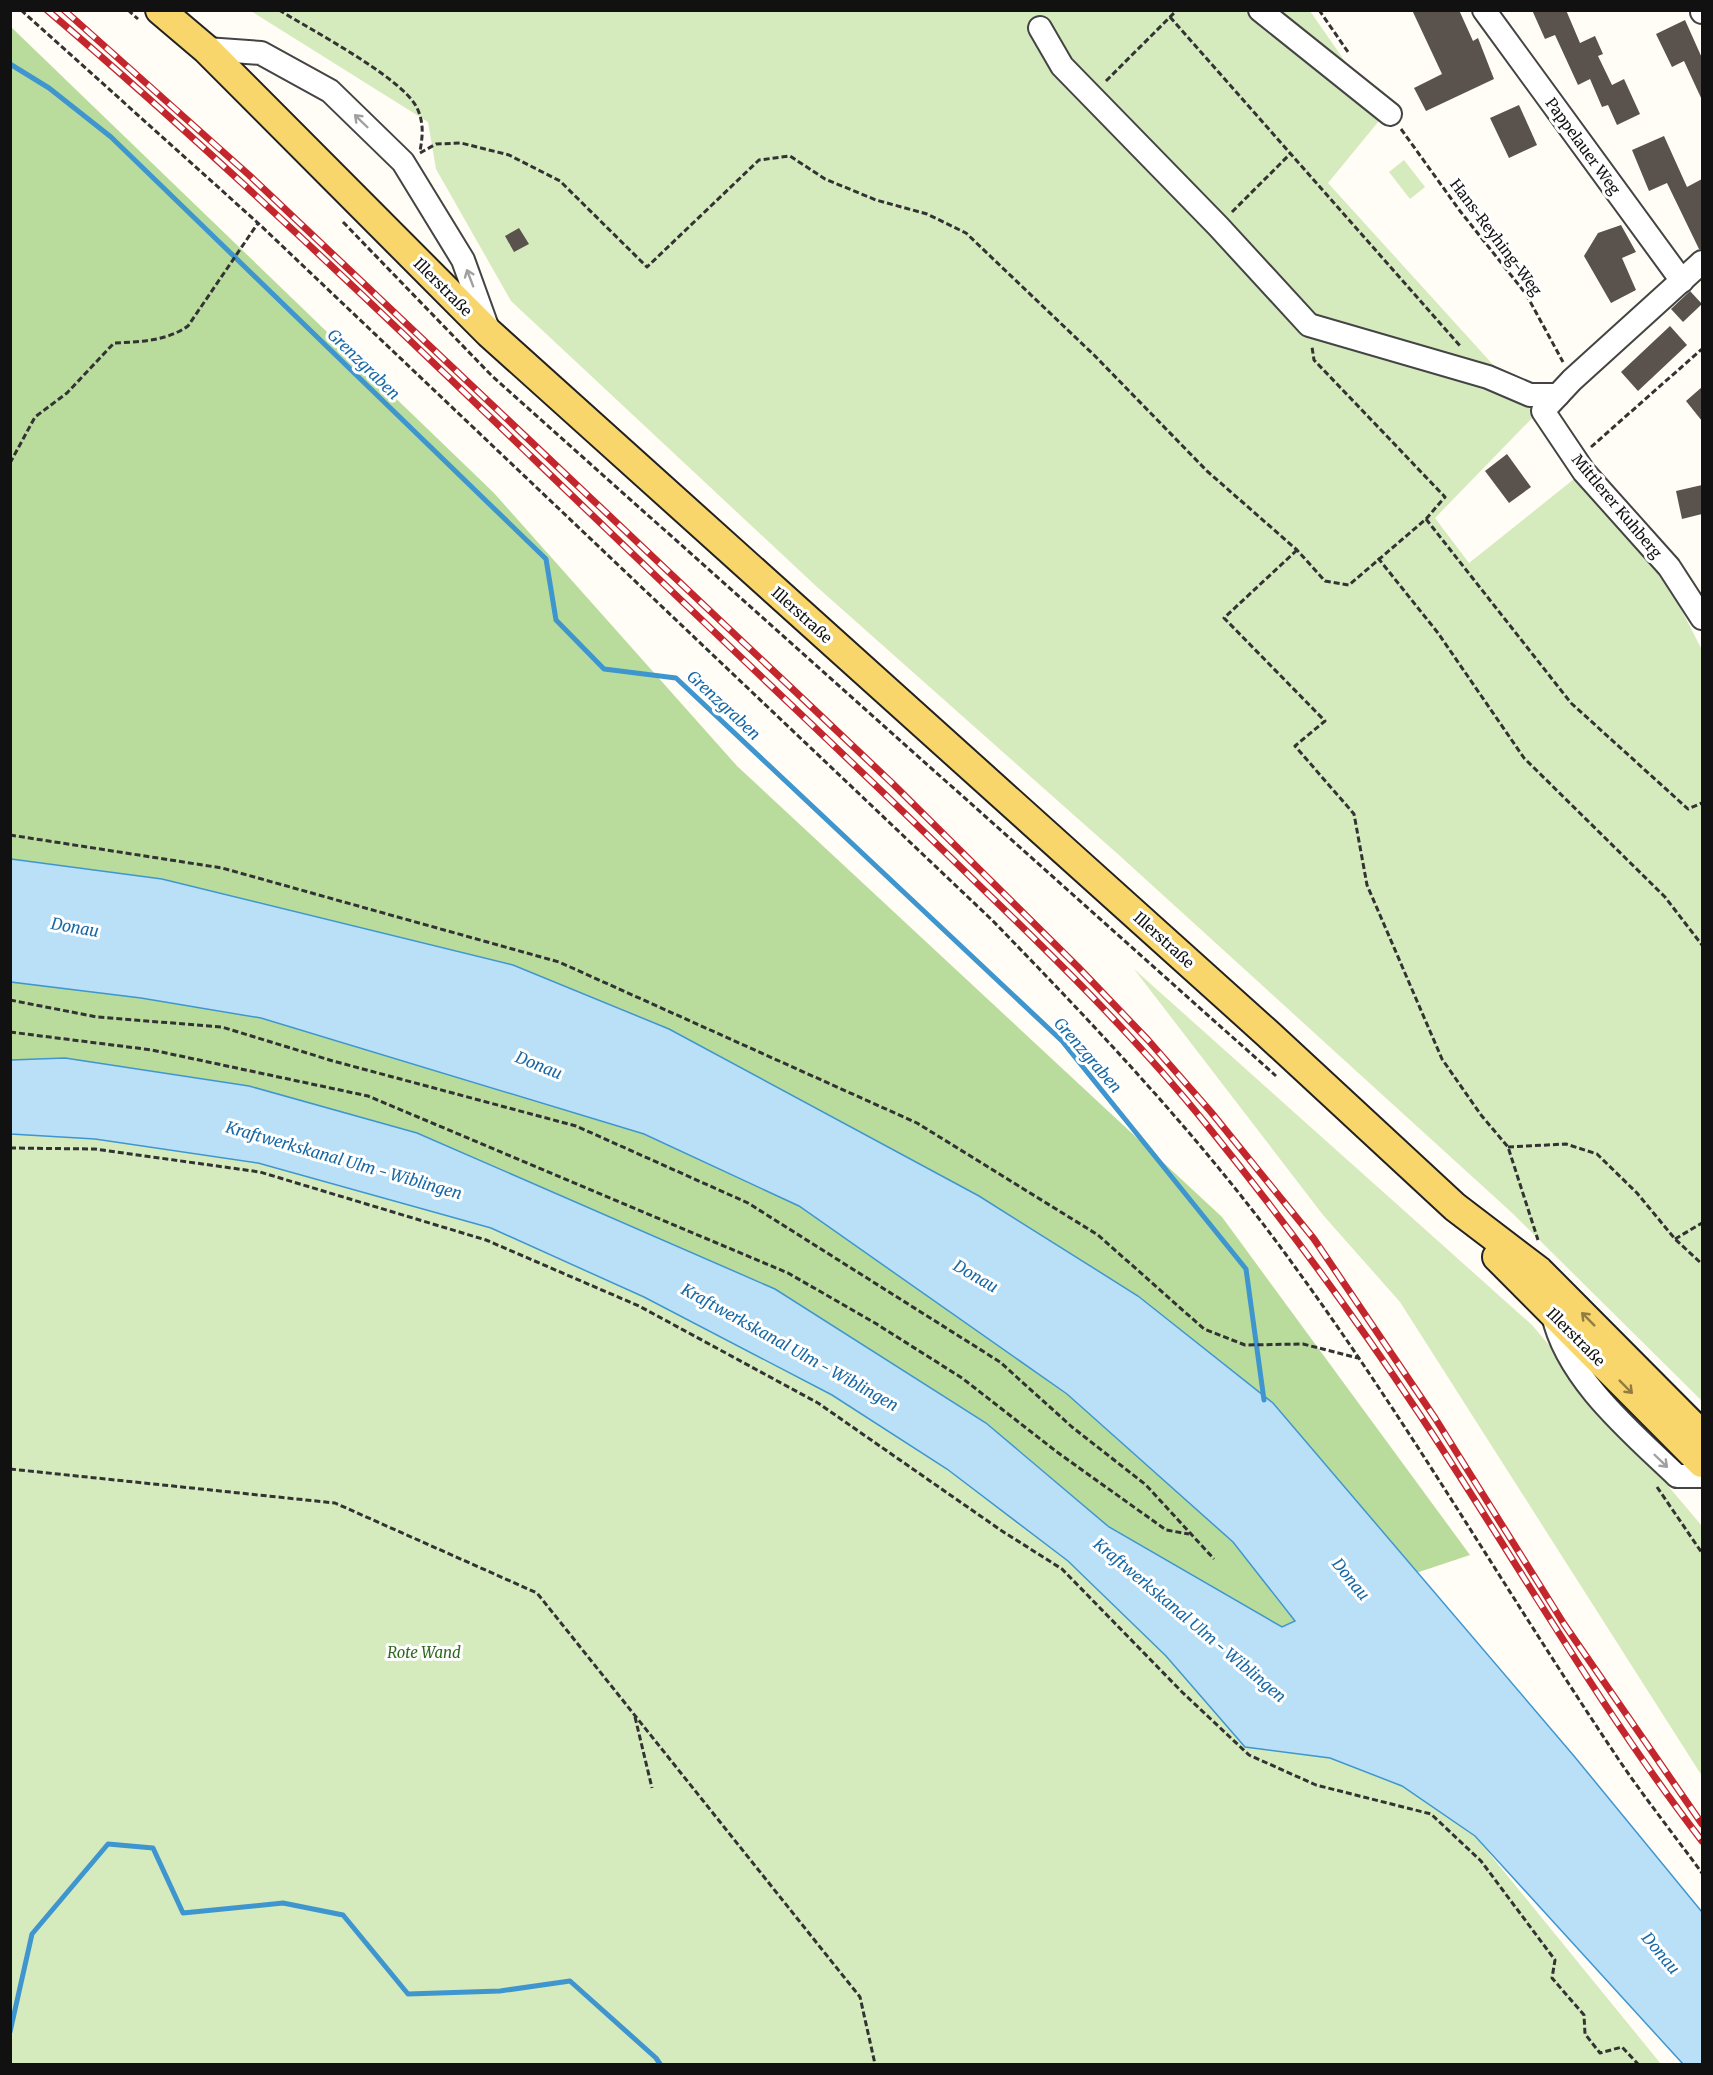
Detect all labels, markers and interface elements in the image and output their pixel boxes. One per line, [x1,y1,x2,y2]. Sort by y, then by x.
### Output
street label: Pappelauer Weg [1541,94,1625,198]
one-way arrow [353,114,368,128]
street label: Hans-Reyhing-Weg [1446,175,1546,299]
street label: Illerstraße [410,254,476,320]
one-way arrow [464,269,475,288]
water label: Grenzgraben [324,324,404,404]
street label: Mittlerer Kuhberg [1568,450,1666,562]
street label: Illerstraße [768,583,836,647]
water label: Grenzgraben [683,666,765,744]
street label: Illerstraße [1130,908,1198,972]
water label: Donau [48,913,101,941]
water label: Grenzgraben [1050,1013,1126,1097]
water label: Donau [512,1046,565,1083]
water label: Kraftwerkskanal Ulm - Wiblingen [223,1116,464,1203]
water label: Donau [949,1255,1002,1297]
water label: Kraftwerkskanal Ulm - Wiblingen [677,1278,902,1415]
street label: Illerstraße [1543,1304,1609,1370]
one-way arrow [1580,1311,1595,1326]
one-way arrow [1618,1379,1633,1394]
one-way arrow [1654,1454,1669,1468]
water label: Kraftwerkskanal Ulm - Wiblingen [1089,1533,1290,1706]
water label: Donau [1327,1553,1374,1604]
park label: Rote Wand [387,1643,461,1662]
water label: Donau [1637,1927,1684,1978]

